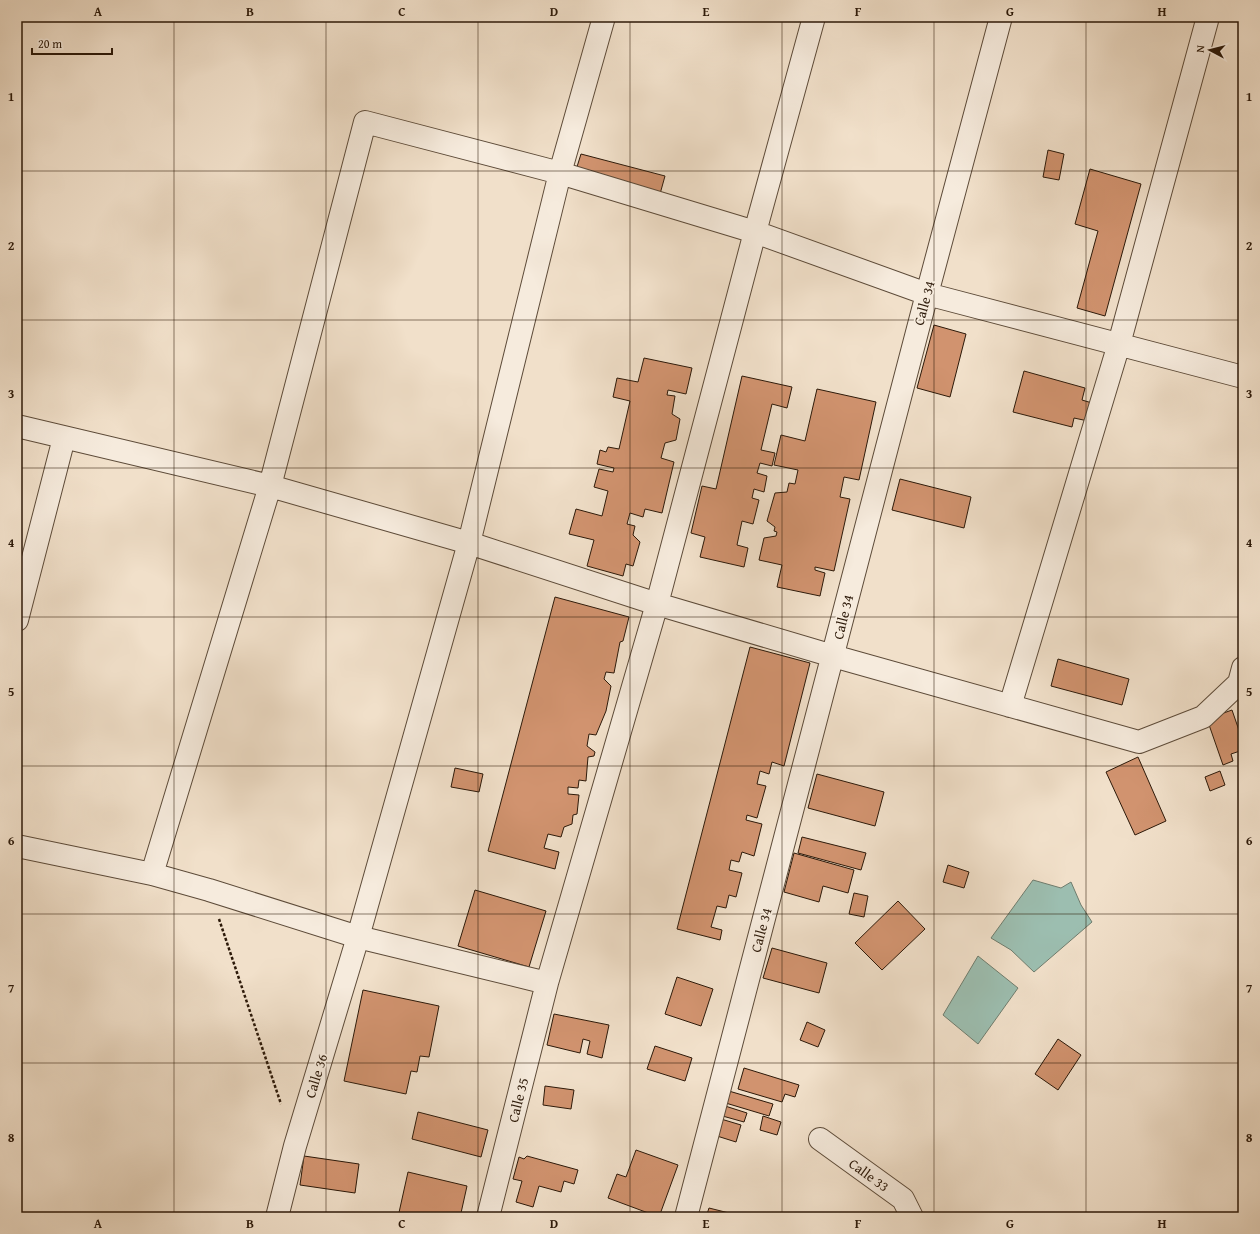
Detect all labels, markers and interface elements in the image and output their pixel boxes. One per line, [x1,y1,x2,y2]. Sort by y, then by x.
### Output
text: A [94,2,103,21]
text: B [246,2,254,21]
text: C [398,2,406,21]
text: D [550,2,558,21]
text: E [703,2,710,21]
text: F [855,2,862,21]
text: G [1006,2,1014,21]
text: H [1157,2,1167,21]
scale bar [32,30,112,56]
north arrow [1190,30,1230,70]
text: 20 m [38,35,62,52]
text: N [1192,44,1209,53]
text: 1 [8,87,14,106]
text: 1 [1246,87,1252,106]
text: 2 [8,236,15,255]
text: 2 [1246,236,1253,255]
street label: Calle 34 [908,278,940,327]
text: 3 [8,384,14,403]
text: 3 [1246,384,1252,403]
text: 4 [8,533,15,552]
text: 4 [1246,533,1253,552]
street label: Calle 34 [828,592,858,641]
text: 5 [8,682,15,701]
text: 5 [1246,682,1253,701]
text: 6 [8,831,15,850]
text: 6 [1246,831,1253,850]
street label: Calle 34 [745,905,777,954]
text: 7 [8,979,15,998]
text: 7 [1246,979,1253,998]
street label: Calle 36 [300,1051,332,1101]
street label: Calle 35 [503,1076,533,1124]
text: 8 [8,1128,15,1147]
text: 8 [1246,1128,1253,1147]
street label: Calle 33 [845,1154,893,1196]
text: A [94,1214,103,1233]
text: B [246,1214,254,1233]
text: C [398,1214,406,1233]
text: D [550,1214,558,1233]
text: E [703,1214,710,1233]
text: F [855,1214,862,1233]
text: G [1006,1214,1014,1233]
text: H [1157,1214,1167,1233]

